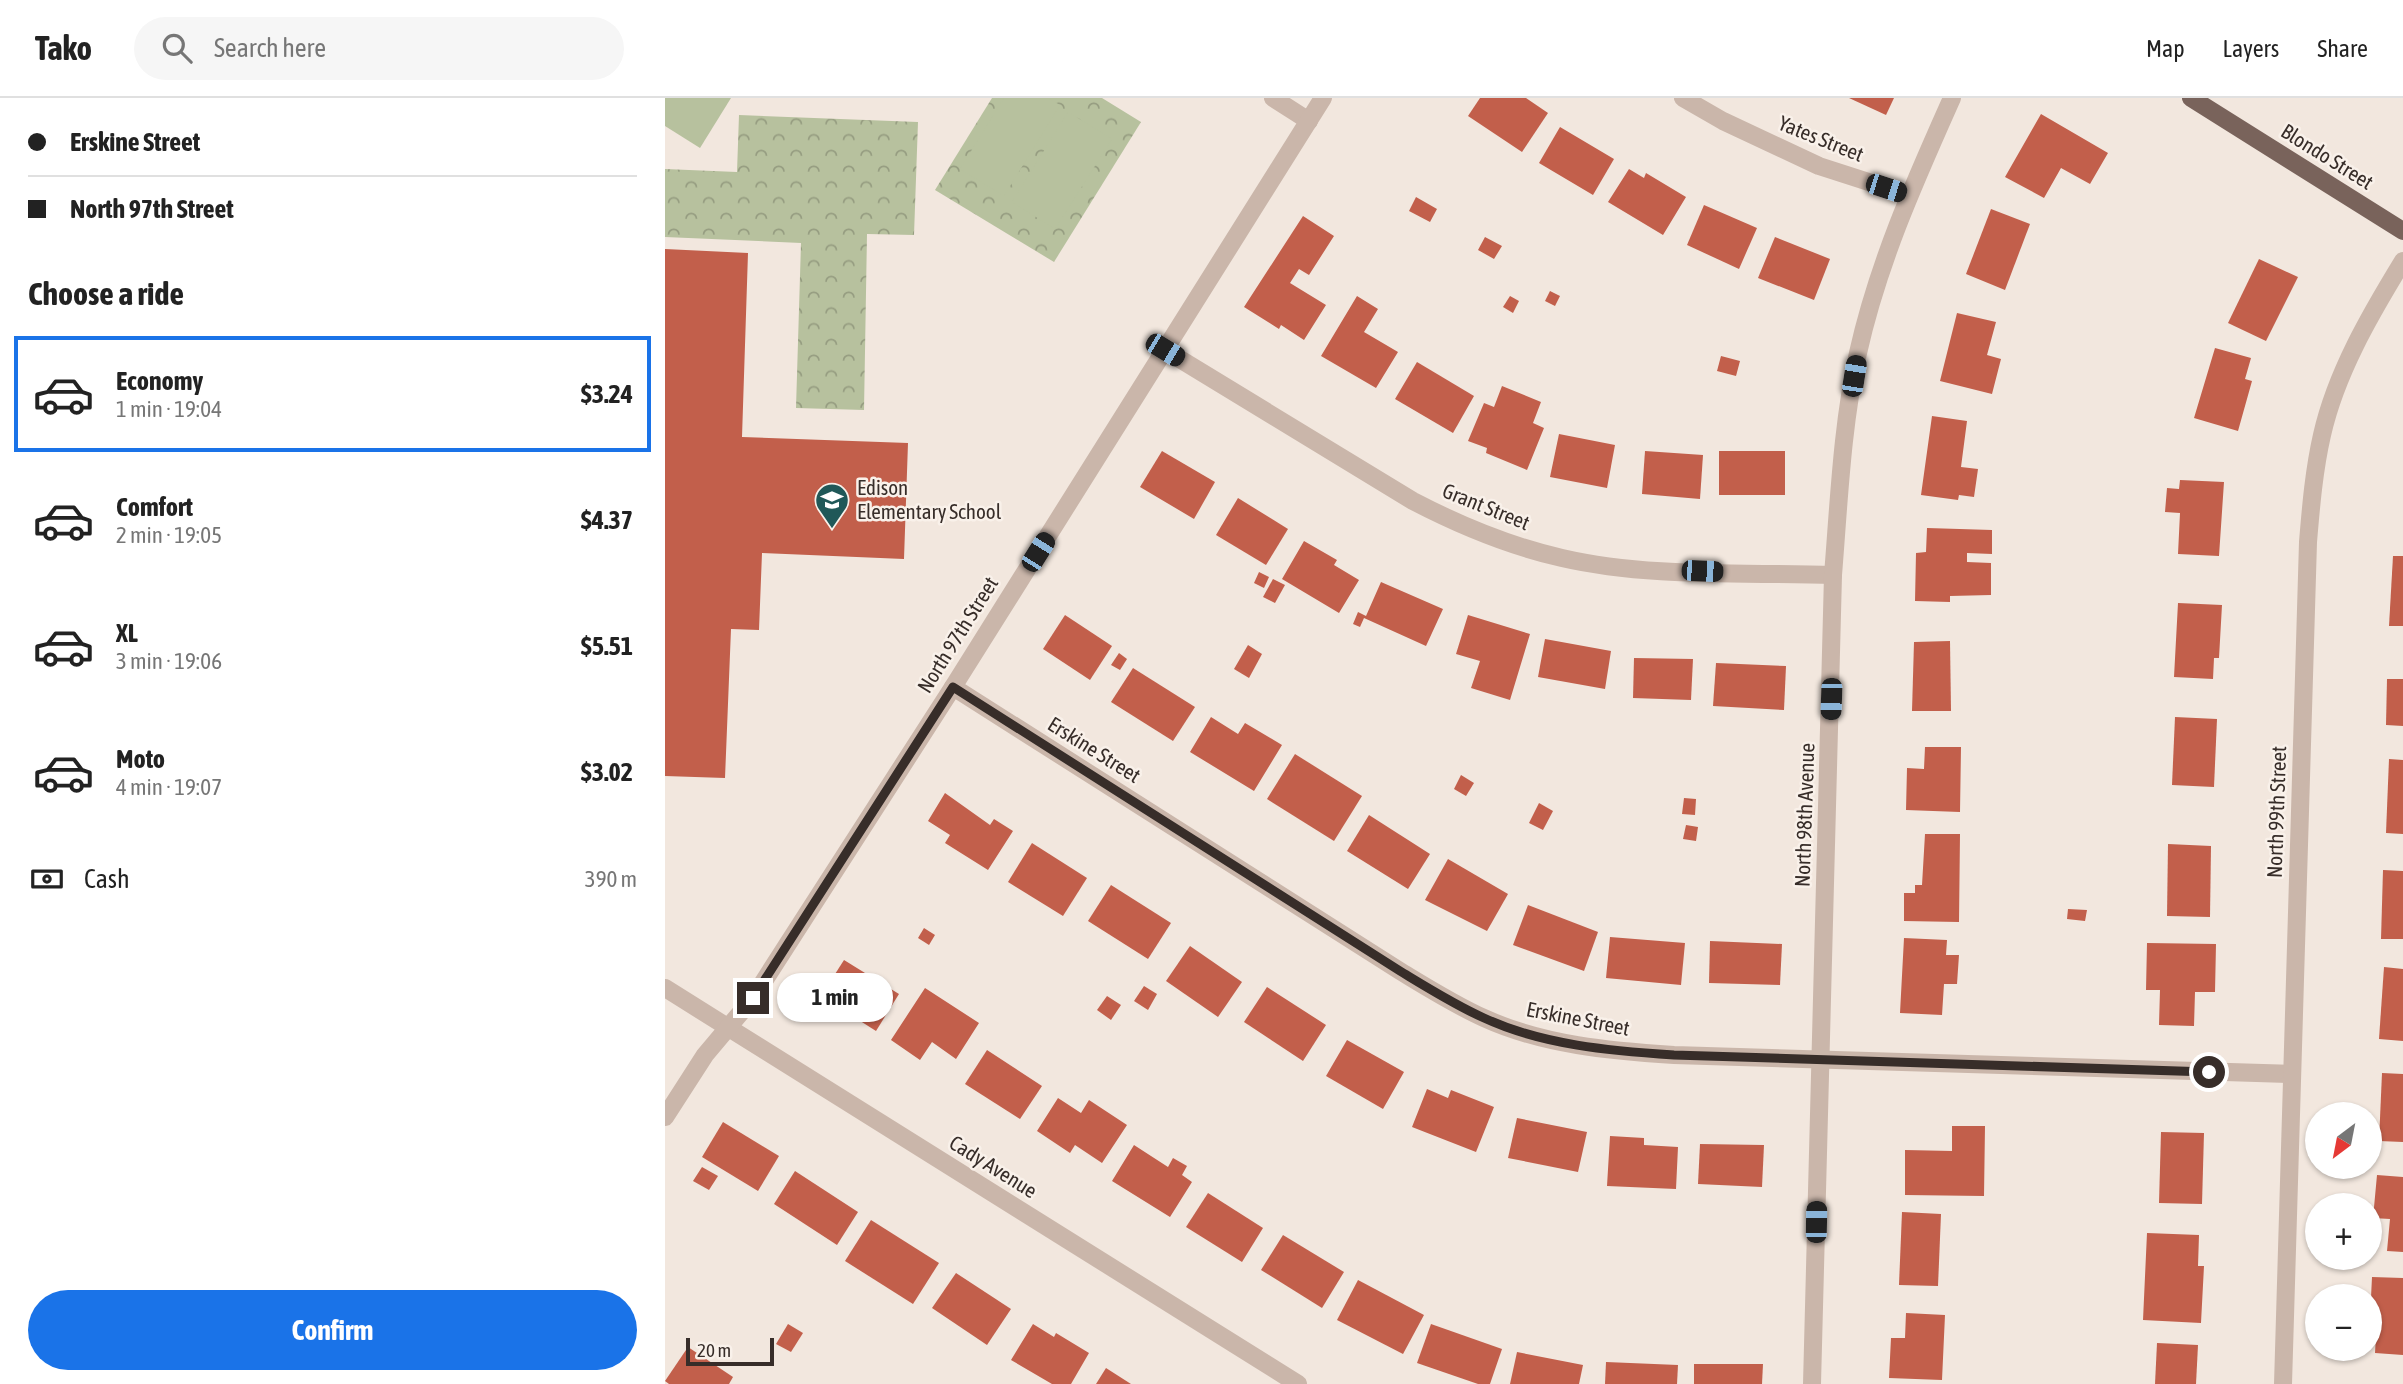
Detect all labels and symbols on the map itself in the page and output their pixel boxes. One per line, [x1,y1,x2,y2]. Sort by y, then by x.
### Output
street label: Yates Street [1775,110,1867,166]
street label: Blondo Street [2277,118,2378,194]
car [1863,172,1910,204]
car [1142,330,1189,370]
car [1841,354,1868,398]
place label: Edison Elementary School [857,475,1002,523]
street label: Grant Street [1439,478,1533,534]
school or university icon: Edison Elementary School [813,481,851,530]
car [1018,529,1059,575]
car [1681,560,1724,582]
street label: North 97th Street [912,572,1002,697]
car [1820,678,1843,720]
street label: Erskine Street [1044,711,1145,787]
street label: North 98th Avenue [1789,742,1819,888]
street label: North 99th Street [2262,745,2290,878]
callout: 1 min [777,974,893,1023]
route end [737,982,769,1014]
street label: Erskine Street [1525,996,1632,1040]
route start [2193,1056,2225,1088]
north arrow [2305,1102,2382,1180]
street label: Cady Avenue [945,1130,1042,1203]
car [1806,1201,1827,1243]
scale bar [686,1335,773,1367]

